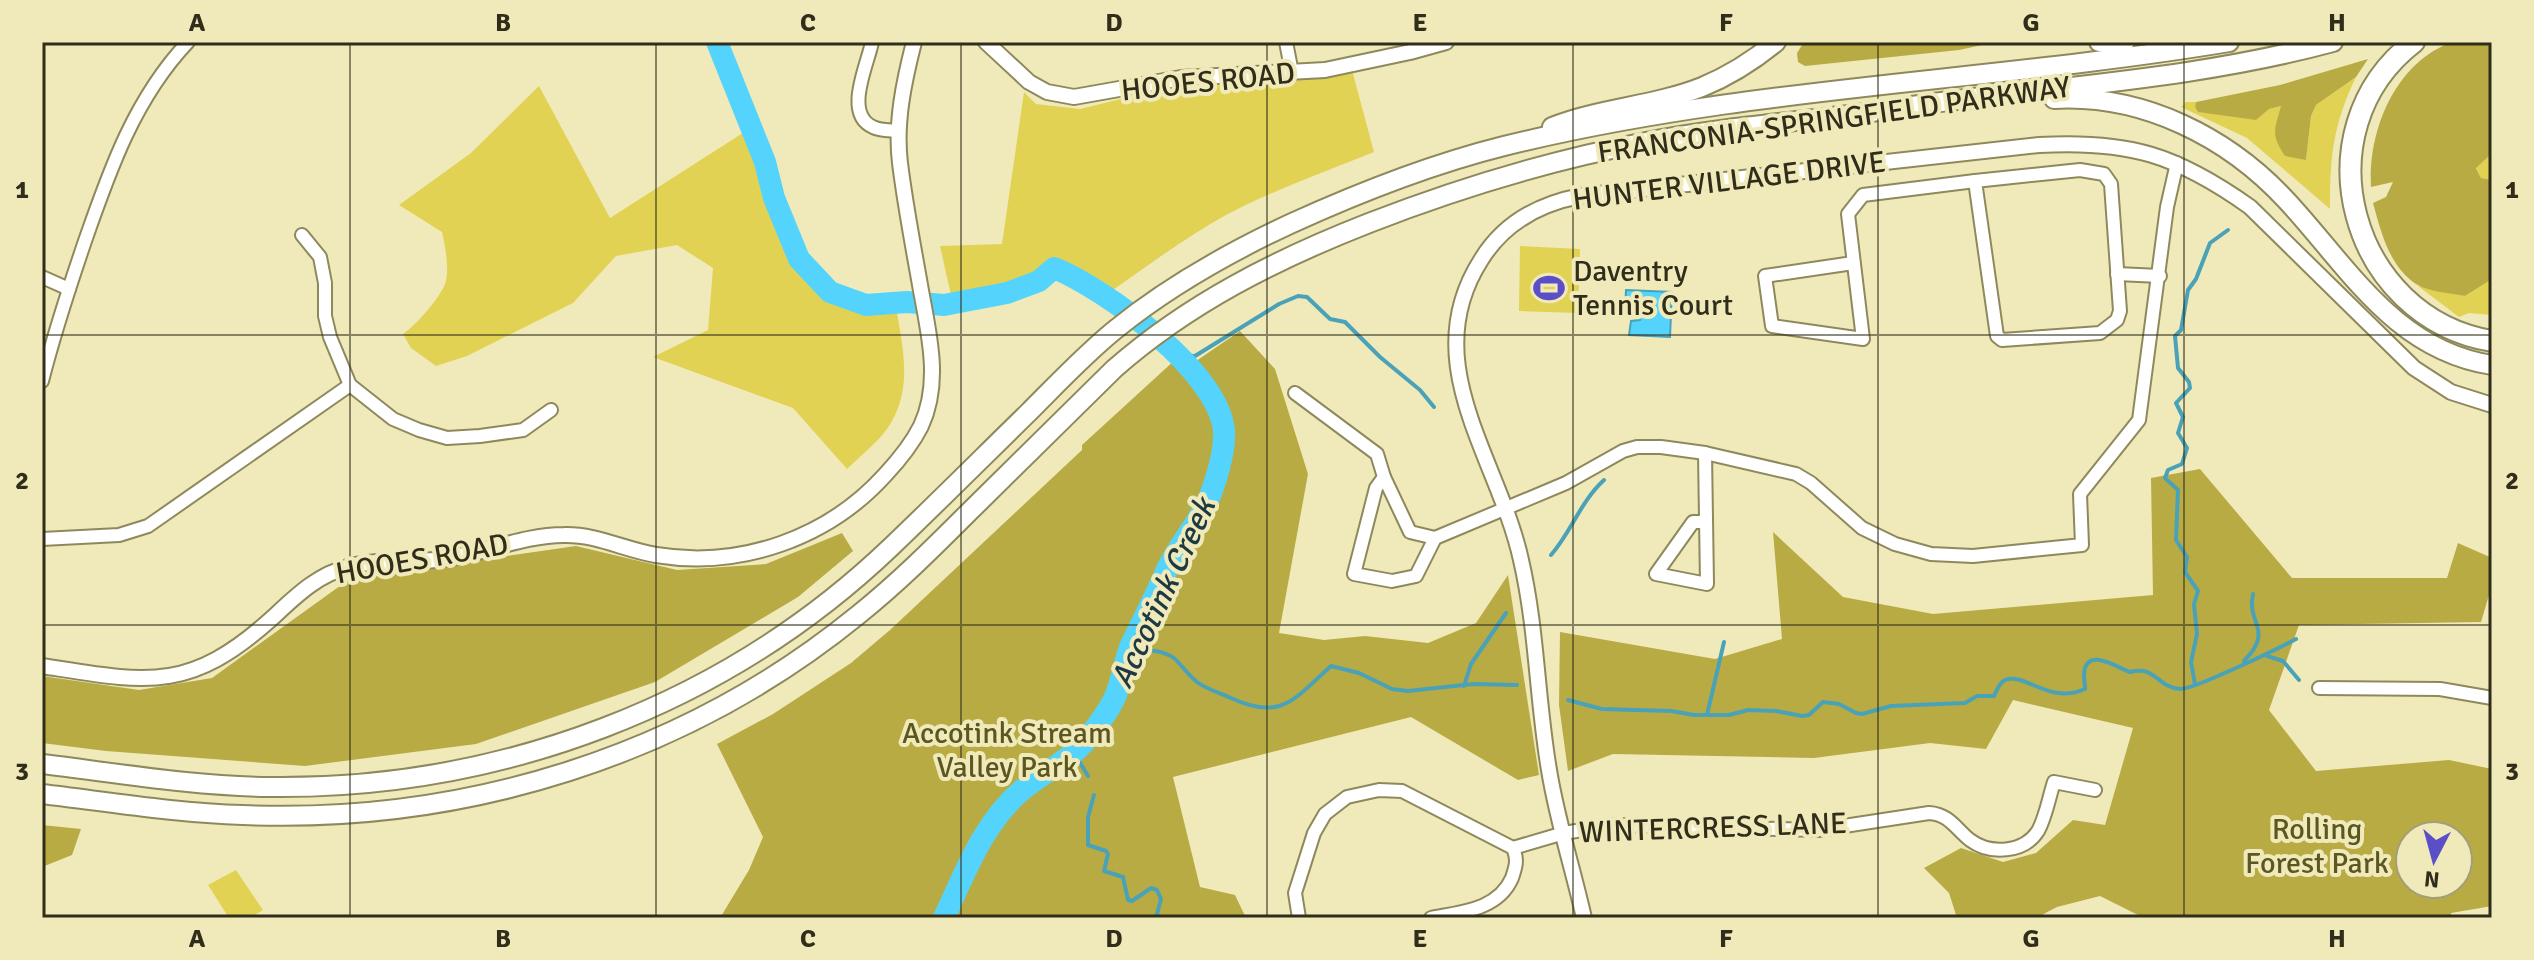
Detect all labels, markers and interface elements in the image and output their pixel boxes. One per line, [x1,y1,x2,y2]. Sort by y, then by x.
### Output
text: A [189,7,206,39]
text: B [495,7,511,39]
text: C [800,7,816,39]
text: D [1105,7,1123,39]
text: E [1413,7,1427,39]
text: F [1719,7,1733,39]
text: G [2022,7,2040,39]
text: H [2328,7,2346,39]
street label: HOOES ROAD [1119,54,1297,110]
street label: FRANCONIA-SPRINGFIELD PARKWAY [1595,68,2073,172]
street label: HUNTER VILLAGE DRIVE [1570,143,1888,219]
text: 1 [15,174,29,206]
text: 1 [2505,174,2519,206]
place label: Daventry Tennis Court [1573,253,1733,324]
sports icon: Daventry Tennis Court [1532,271,1566,305]
text: 2 [15,465,29,497]
text: 2 [2505,465,2519,497]
water label: Accotink Creek [1102,489,1225,694]
street label: HOOES ROAD [333,526,511,592]
park label: Accotink Stream Valley Park [902,715,1112,786]
text: 3 [15,756,29,788]
text: 3 [2505,756,2519,788]
street label: WINTERCRESS LANE [1578,805,1848,851]
park label: Rolling Forest Park [2245,811,2389,882]
north arrow [2394,820,2474,900]
text: N [2423,865,2441,894]
text: A [189,923,206,955]
text: B [495,923,511,955]
text: C [800,923,816,955]
text: D [1105,923,1123,955]
text: E [1413,923,1427,955]
text: F [1719,923,1733,955]
text: G [2022,923,2040,955]
text: H [2328,923,2346,955]

